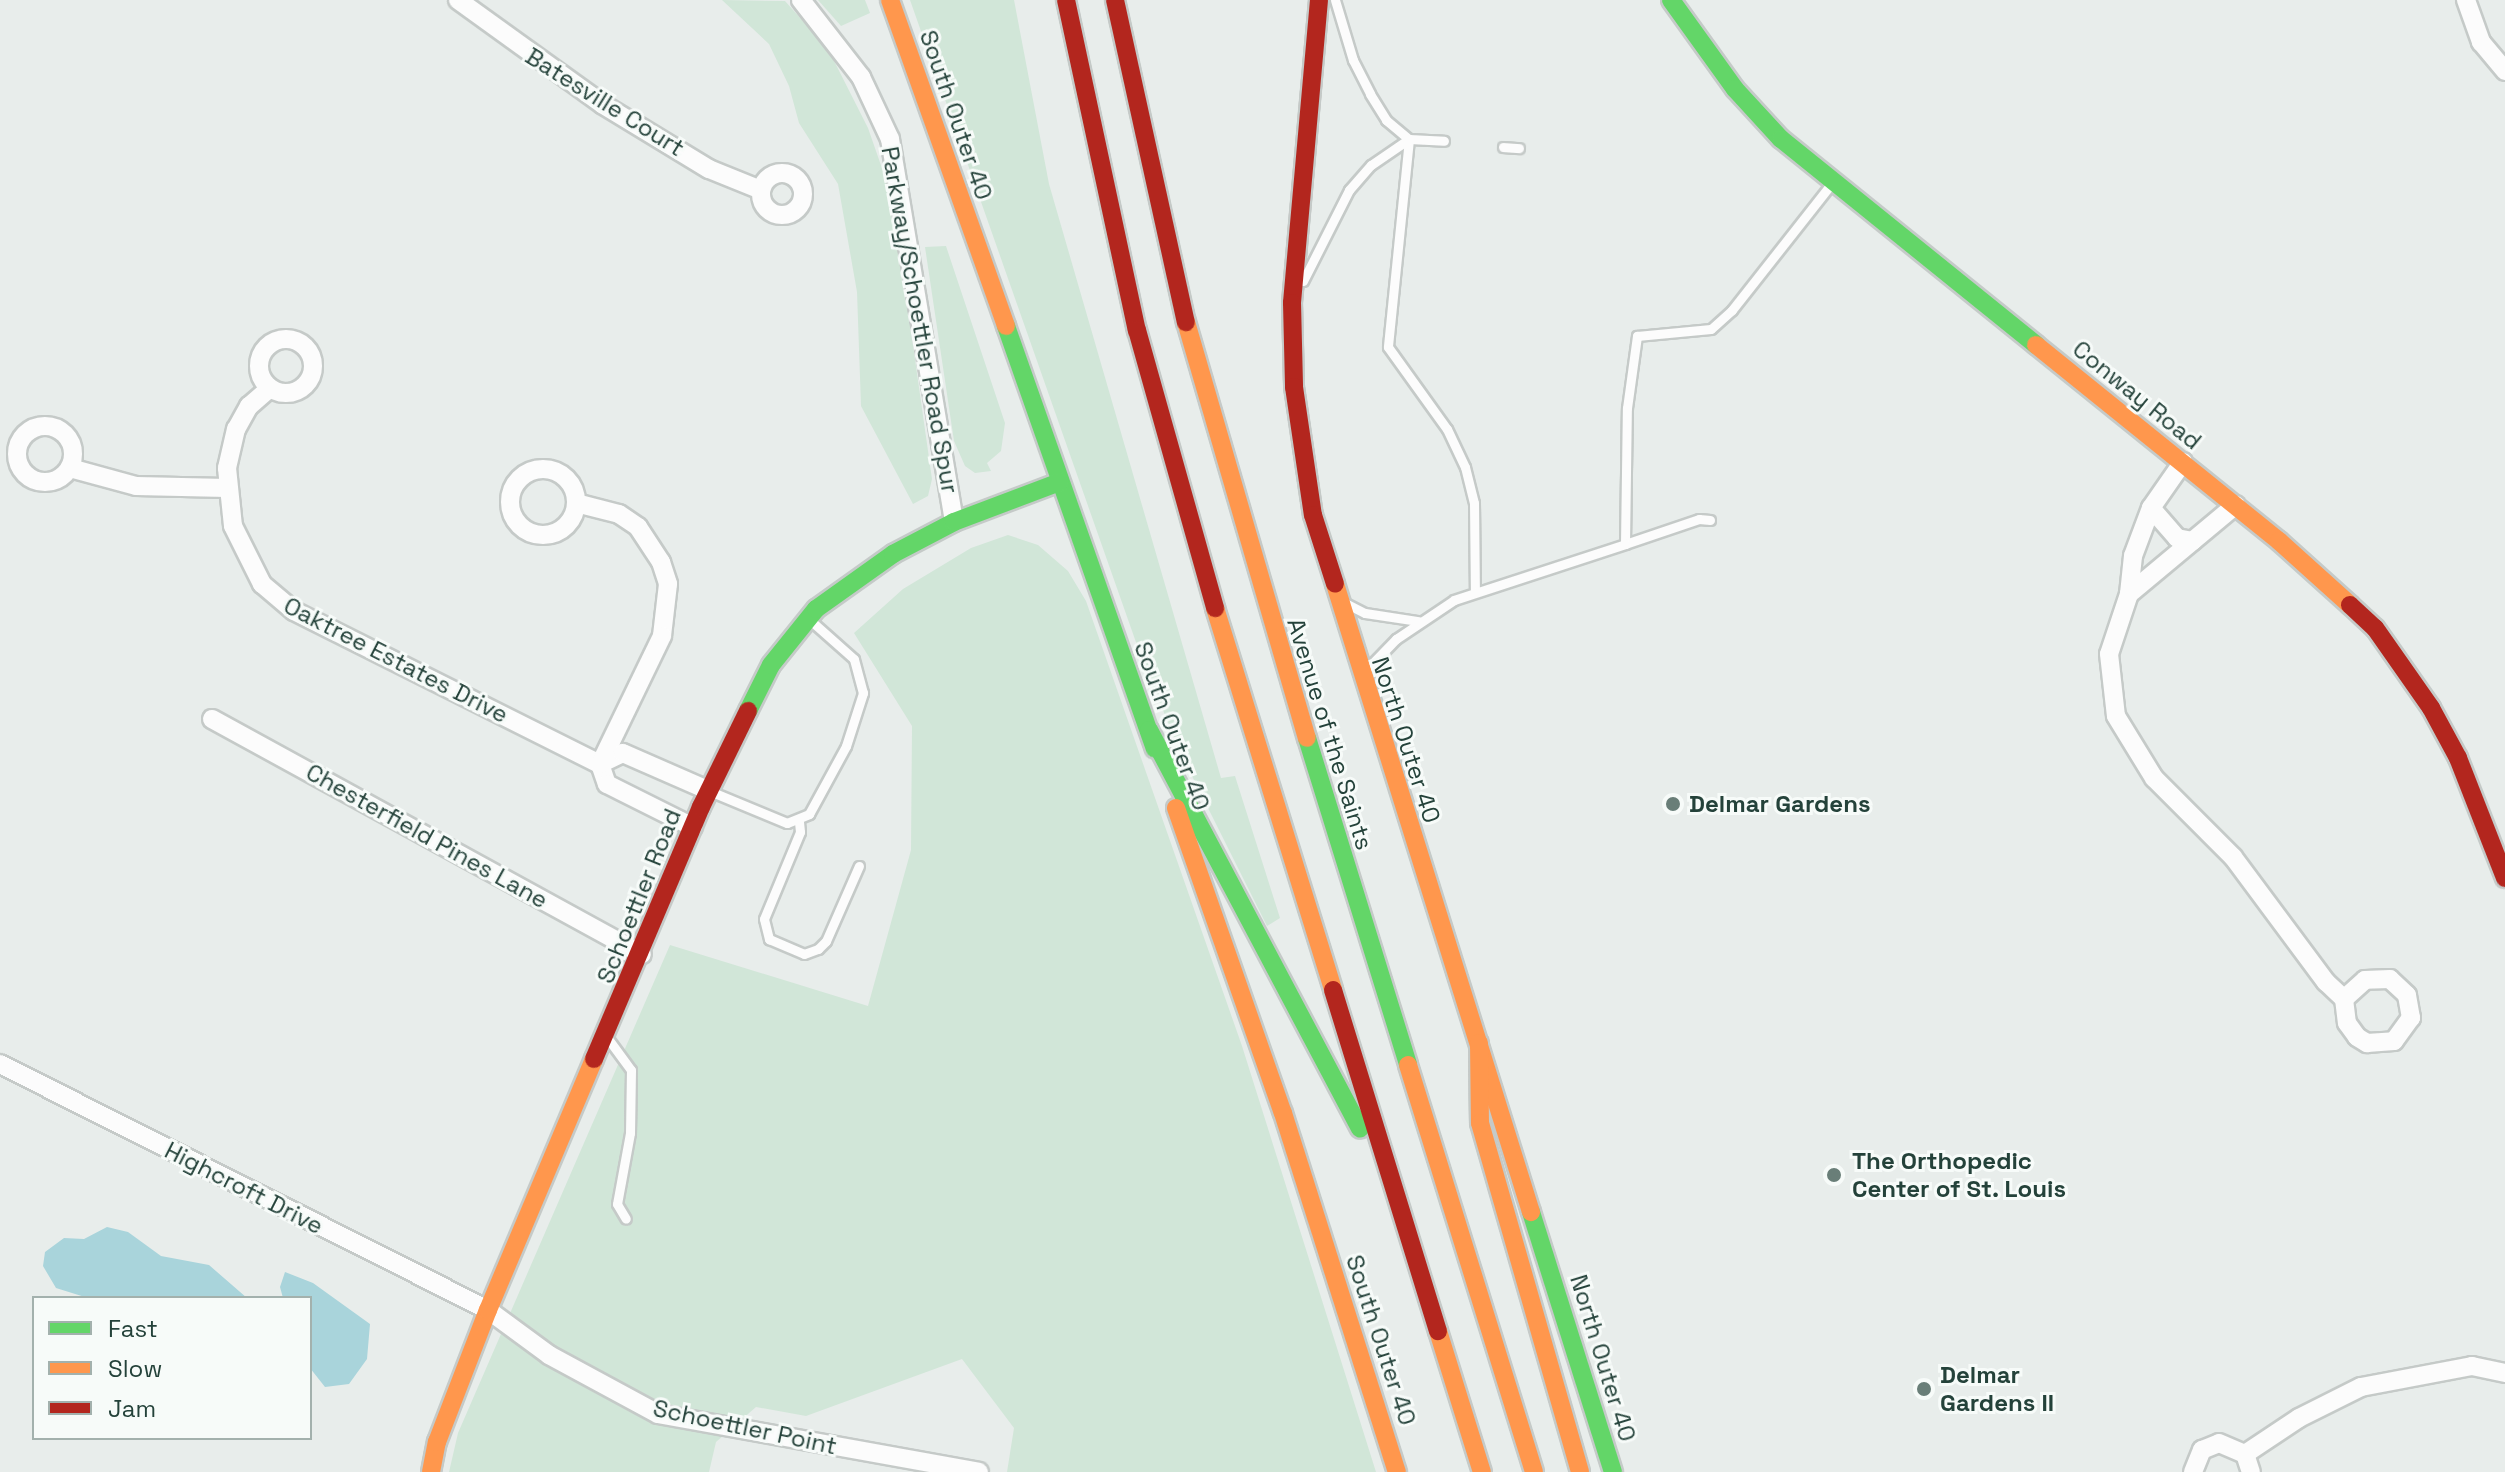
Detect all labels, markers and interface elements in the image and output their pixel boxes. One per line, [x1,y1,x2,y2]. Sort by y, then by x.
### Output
street label: South Outer 40 [914,26,998,204]
street label: Batesville Court [520,42,690,162]
street label: Parkway/Schoettler Road Spur [875,144,965,496]
street label: Conway Road [2067,334,2207,456]
street label: Oaktree Estates Drive [279,591,513,729]
street label: Avenue of the Saints [1281,615,1379,853]
street label: South Outer 40 [1128,638,1216,814]
street label: North Outer 40 [1366,653,1446,827]
street label: Chesterfield Pines Lane [301,757,553,915]
place label: Delmar Gardens [1689,790,1871,818]
marker: Delmar Gardens [1664,795,1682,813]
street label: Schoettler Road [591,804,687,988]
street label: Highcroft Drive [160,1136,328,1240]
place label: The Orthopedic Center of St. Louis [1852,1147,2067,1203]
marker: The Orthopedic Center of St. Louis [1823,1164,1845,1186]
street label: South Outer 40 [1340,1251,1422,1429]
street label: North Outer 40 [1564,1271,1642,1445]
legend [32,1296,312,1440]
text: Fast [108,1313,158,1344]
text: Slow [108,1353,162,1384]
place label: Delmar Gardens II [1940,1361,2054,1417]
marker: Delmar Gardens II [1915,1380,1933,1398]
text: Jam [108,1393,156,1424]
street label: Schoettler Point [651,1393,839,1461]

